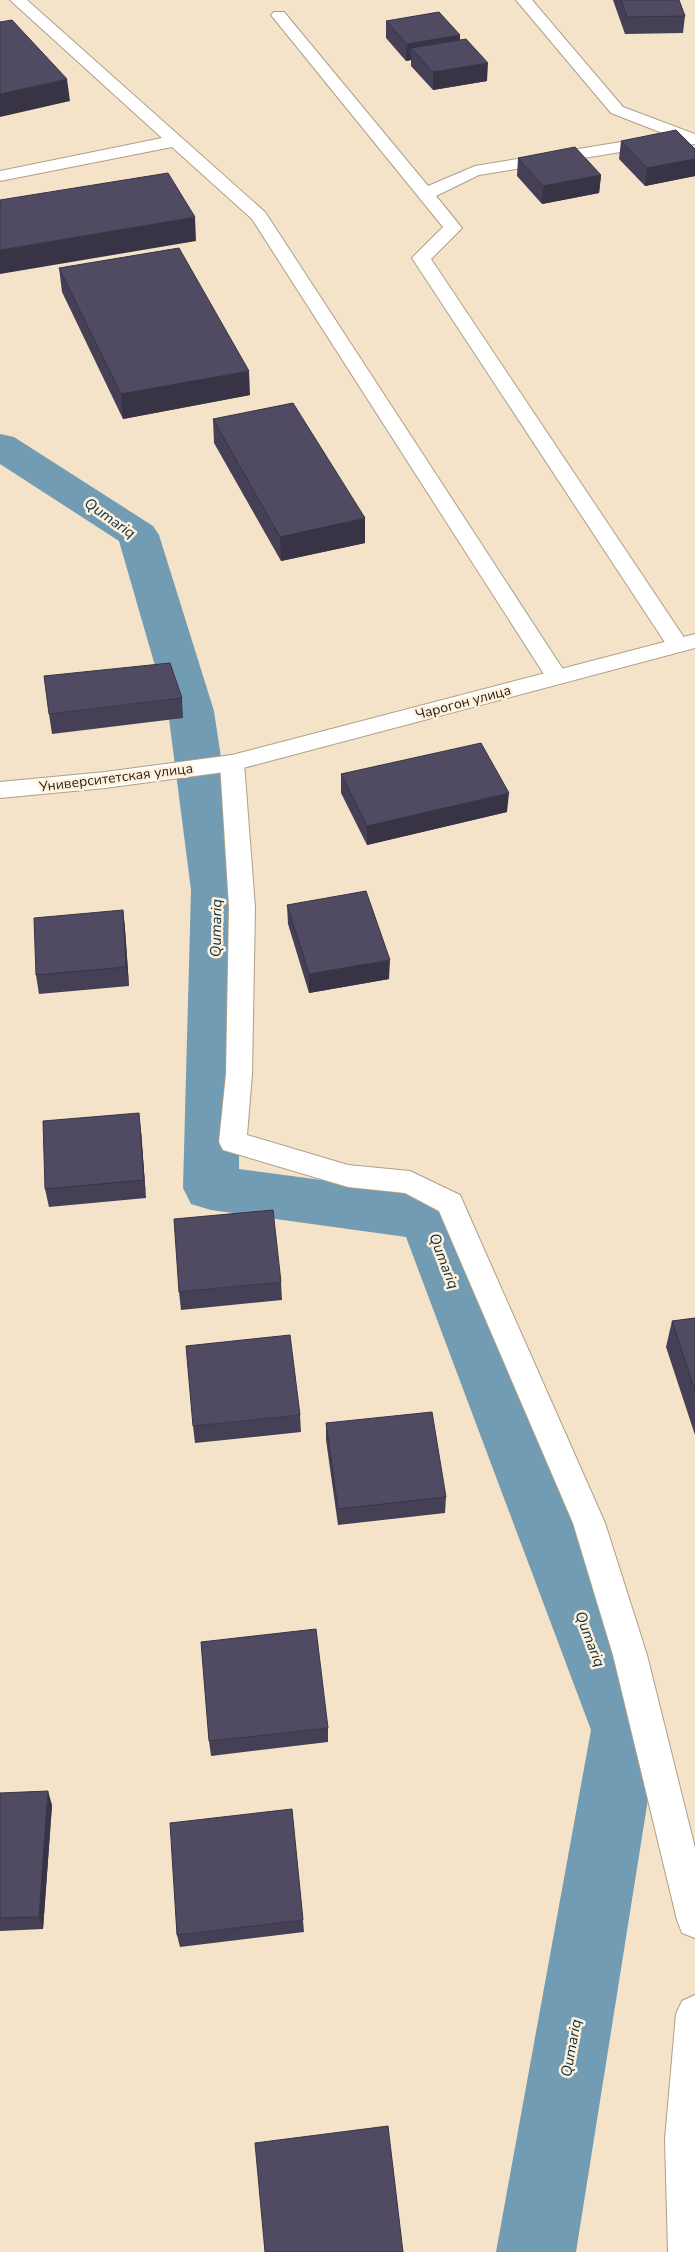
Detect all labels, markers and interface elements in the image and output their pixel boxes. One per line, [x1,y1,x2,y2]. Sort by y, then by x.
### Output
water label: Qumariq [80,493,140,543]
street label: Чарогон улица [413,681,513,724]
street label: Университетская улица [37,759,194,796]
water label: Qumariq [205,898,227,957]
water label: Qumariq [424,1230,464,1292]
water label: Qumariq [570,1608,610,1670]
water label: Qumariq [556,2017,586,2078]

